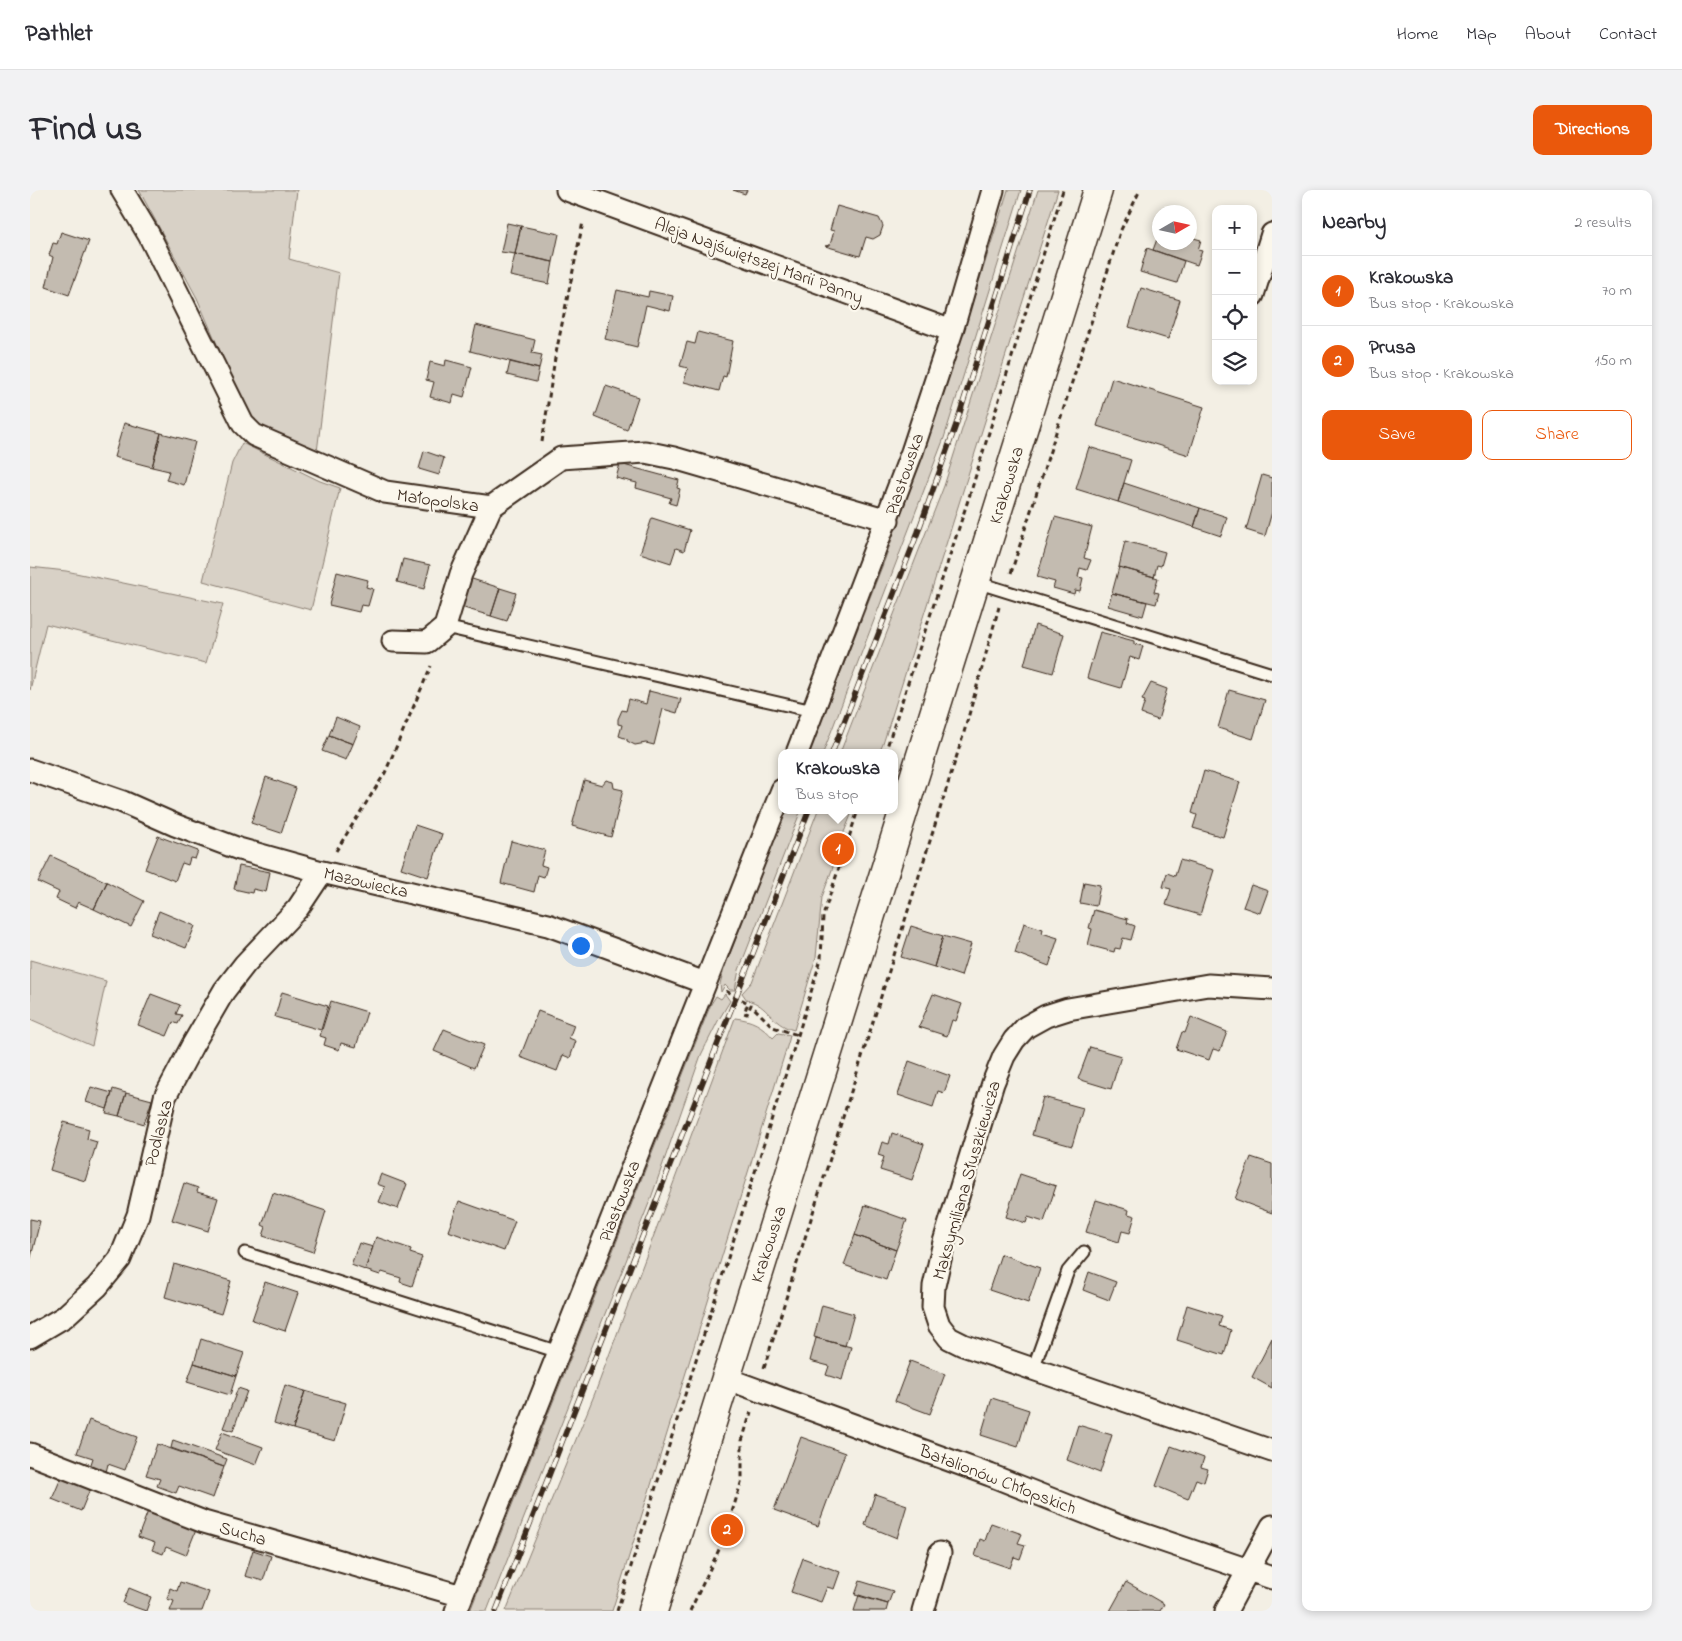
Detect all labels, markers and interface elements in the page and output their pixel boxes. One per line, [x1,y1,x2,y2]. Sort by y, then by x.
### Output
text: Pathlet [25,17,93,52]
text: Home [1397,22,1438,48]
text: Map [1466,22,1497,48]
text: About [1525,22,1571,48]
text: Contact [1599,22,1657,48]
text: Find us [30,105,142,156]
button: Directions [1533,105,1652,155]
north arrow [1152,205,1197,250]
map controls [1212,205,1257,385]
button: + [1212,205,1257,250]
text: Nearby [1322,208,1386,238]
text: 2 results [1574,211,1632,235]
street label: Aleja Najświętszej Marii Panny [650,212,866,312]
button: − [1212,250,1257,295]
text: Krakowska [1369,265,1453,292]
text: 1 [1335,279,1341,303]
text: 70 m [1602,279,1632,303]
text: Bus stop · Krakowska [1369,292,1514,316]
button: locate [1212,295,1257,340]
text: Prusa [1369,335,1416,362]
button: layers [1212,340,1257,385]
text: 2 [1334,349,1342,373]
text: 150 m [1594,349,1632,373]
text: Bus stop · Krakowska [1369,362,1514,386]
button: Save [1322,410,1472,460]
button: Share [1482,410,1632,460]
street label: Piastowska [880,430,932,519]
street label: Krakowska [984,444,1032,528]
street label: Małopolska [395,483,480,521]
popup [778,749,898,814]
text: Krakowska [796,756,880,783]
text: Bus stop [796,783,858,807]
pin: 1 [822,830,854,868]
street label: Mazowiecka [321,862,411,906]
your location [568,933,594,959]
street label: Maksymiliana Słuszkiewicza [927,1078,1009,1283]
street label: Podlaska [139,1097,181,1170]
street label: Piastowska [593,1157,648,1246]
street label: Krakowska [745,1203,795,1287]
street label: Batalionów Chłopskich [914,1439,1080,1523]
pin: 2 [711,1511,743,1549]
street label: Sucha [216,1516,269,1554]

